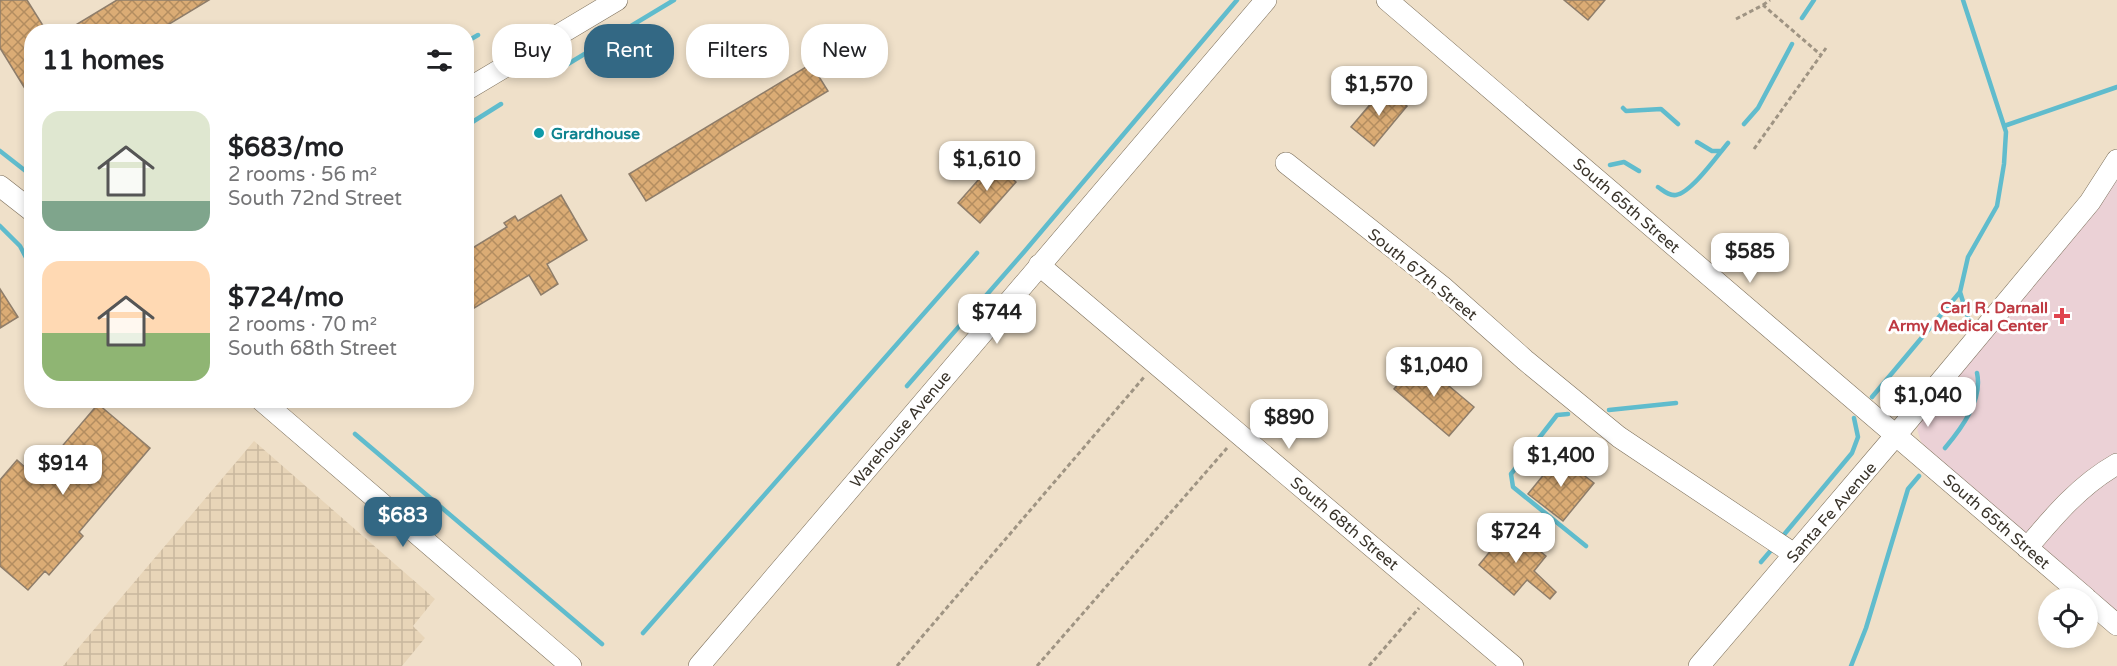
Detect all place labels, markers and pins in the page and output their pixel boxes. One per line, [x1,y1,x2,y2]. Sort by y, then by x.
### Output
pin: $1,570 [1330,66,1428,117]
place label: Grardhouse [551,124,640,144]
marker: Grardhouse [532,126,546,140]
pin: $1,610 [938,141,1036,192]
pin: $585 [1714,233,1786,284]
pin: $744 [961,294,1033,345]
place label: Carl R. Darnall Army Medical Center [1888,298,2049,336]
marker: Carl R. Darnall Army Medical Center [2053,307,2071,325]
pin: $1,040 [1385,347,1483,398]
pin: $1,040 [1879,377,1977,428]
pin: $890 [1253,399,1325,450]
pin: $1,400 [1512,437,1610,488]
pin: $914 [27,445,99,496]
pin: $683 [367,497,439,548]
pin: $724 [1480,513,1552,564]

